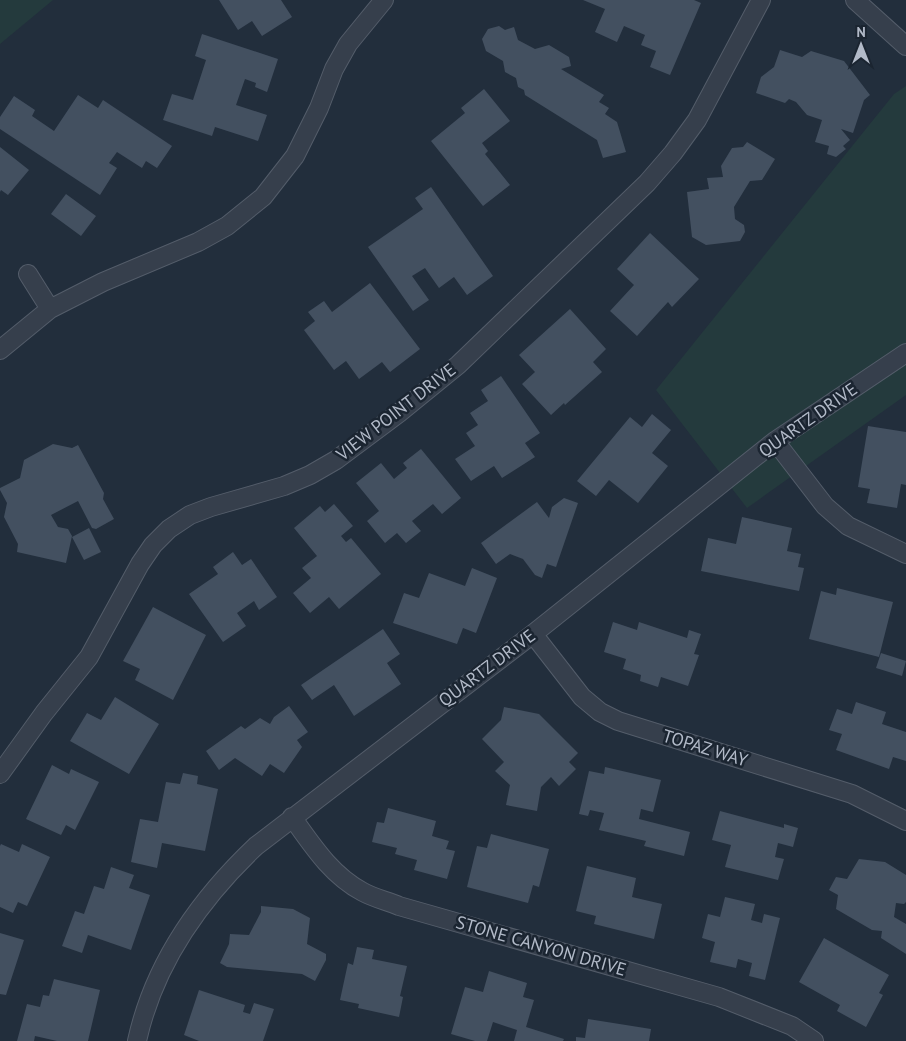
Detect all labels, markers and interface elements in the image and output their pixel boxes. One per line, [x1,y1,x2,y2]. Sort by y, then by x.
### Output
north arrow [836,20,886,70]
text: N [856,23,866,41]
street label: VIEW POINT DRIVE [331,358,460,466]
street label: QUARTZ DRIVE [754,377,861,462]
street label: QUARTZ DRIVE [434,624,540,711]
street label: TOPAZ WAY [660,724,751,771]
street label: STONE CANYON DRIVE [453,910,629,981]

